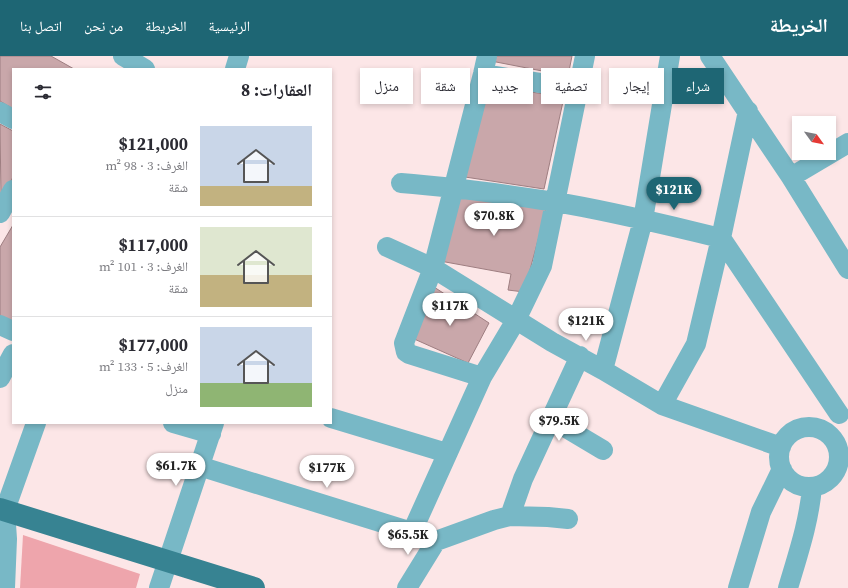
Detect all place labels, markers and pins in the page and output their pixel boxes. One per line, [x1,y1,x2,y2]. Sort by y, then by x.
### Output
pin: $121K [646,177,702,211]
pin: $70.8K [461,203,527,237]
pin: $117K [422,293,478,327]
pin: $121K [558,308,614,342]
pin: $79.5K [526,408,592,442]
pin: $61.7K [143,453,209,487]
pin: $177K [299,455,355,489]
pin: $65.5K [375,522,441,556]

